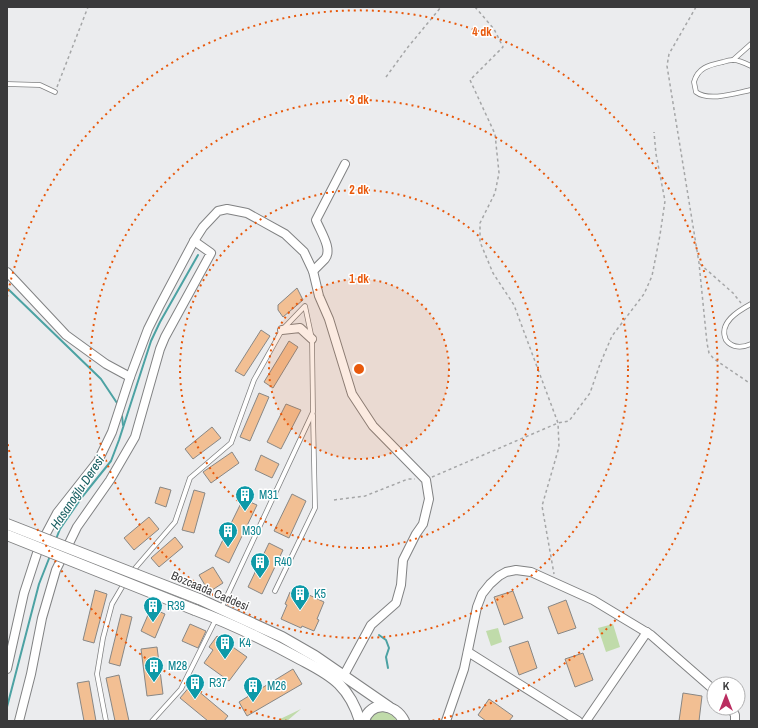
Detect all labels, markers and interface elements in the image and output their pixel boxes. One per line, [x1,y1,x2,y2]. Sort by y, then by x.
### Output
text: 4 dk [472,24,492,40]
text: 3 dk [349,92,369,108]
text: 2 dk [349,182,369,198]
text: 1 dk [349,271,369,287]
centre of rings [352,362,366,376]
water label: Hasanoğlu Deresi [47,452,108,532]
building icon: M31 [234,484,256,512]
place label: M31 [259,487,279,503]
building icon: M30 [217,520,239,548]
place label: M30 [242,523,261,539]
building icon: R40 [249,551,271,579]
place label: R40 [274,554,292,570]
street label: Bozcaada Caddesi [169,567,251,615]
building icon: K5 [289,583,311,611]
place label: K5 [314,586,327,602]
building icon: R39 [142,595,164,623]
place label: R39 [167,598,185,614]
building icon: K4 [214,632,236,660]
place label: K4 [239,635,252,651]
building icon: M28 [143,655,165,683]
place label: M28 [168,658,187,674]
building icon: R37 [184,672,206,700]
place label: R37 [209,675,228,691]
building icon: M26 [242,675,264,703]
north arrow [706,676,746,716]
place label: M26 [267,678,286,694]
text: K [723,679,730,693]

